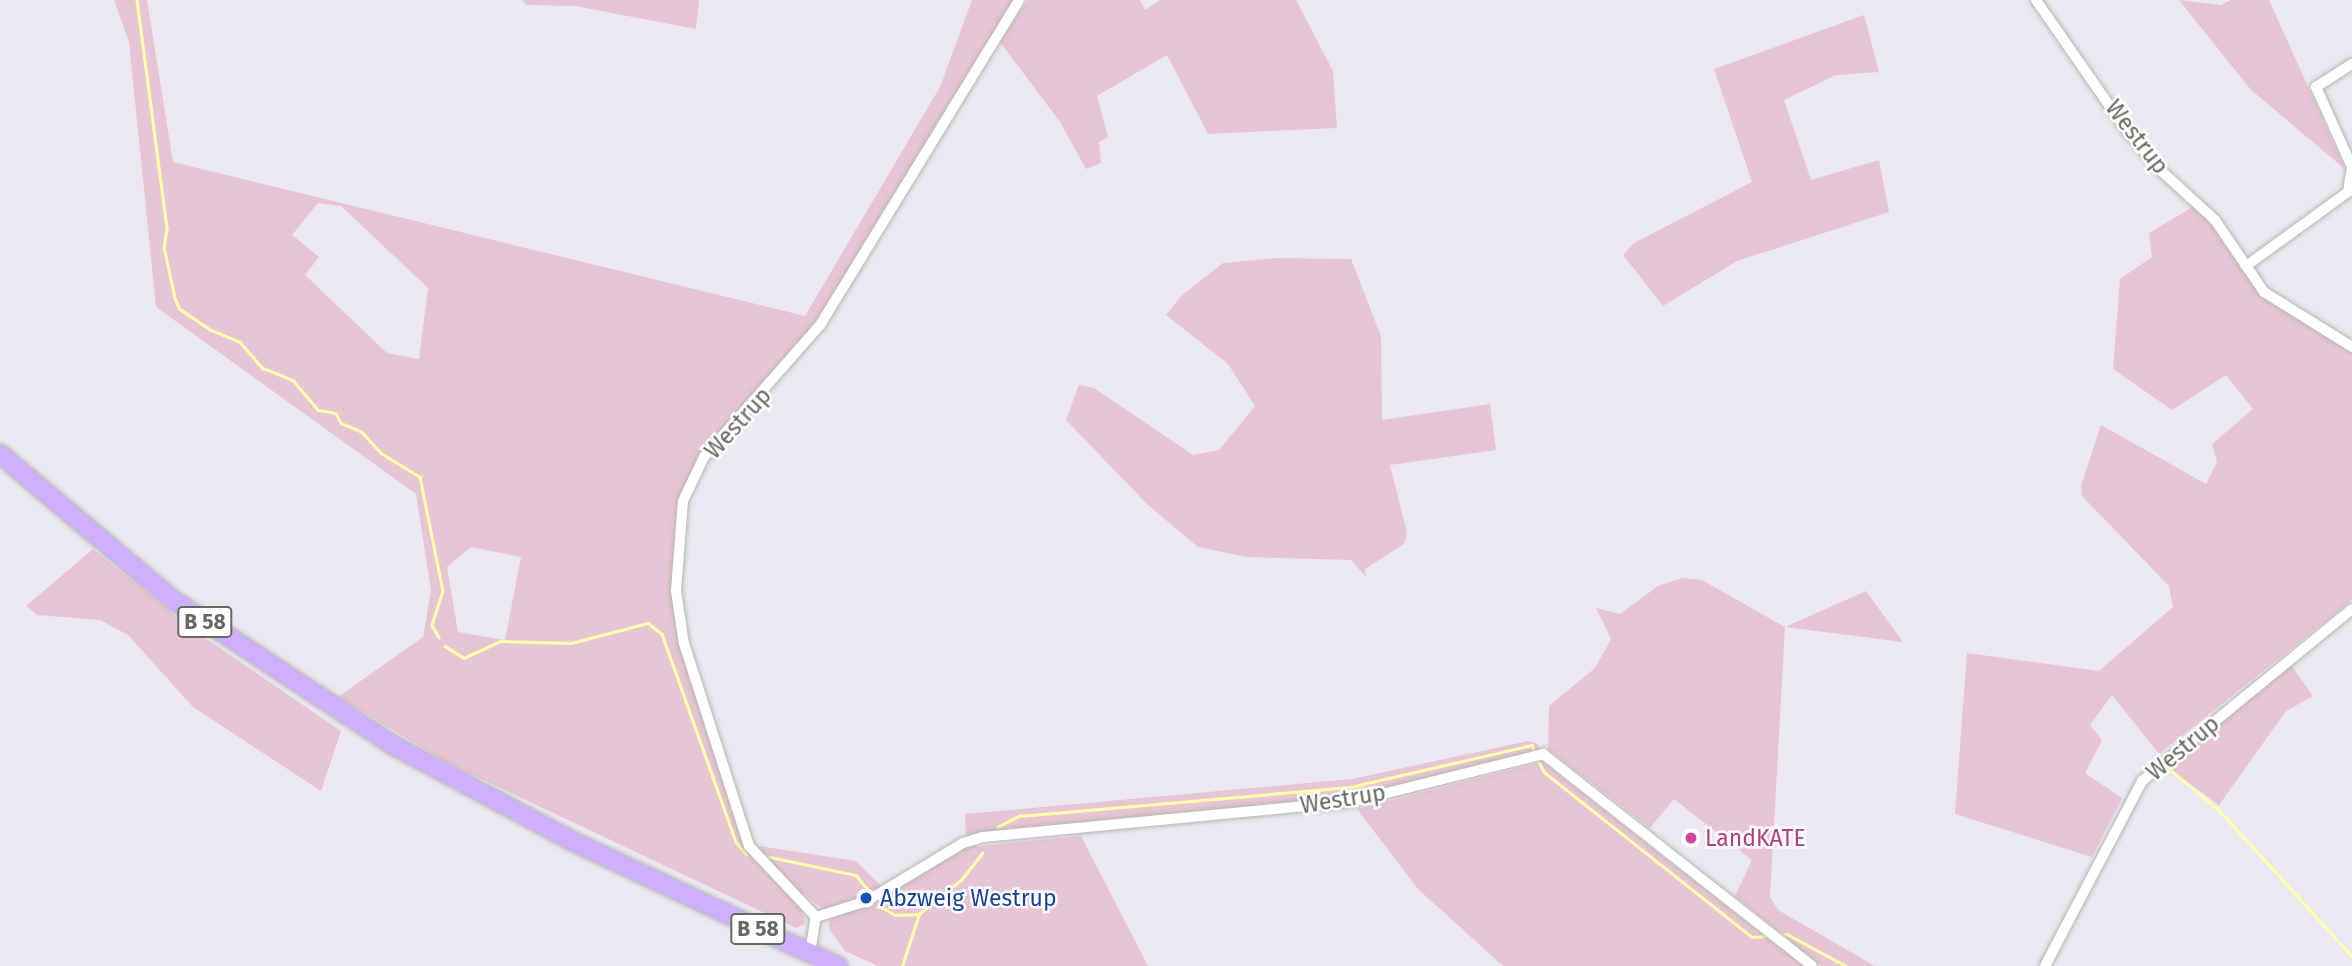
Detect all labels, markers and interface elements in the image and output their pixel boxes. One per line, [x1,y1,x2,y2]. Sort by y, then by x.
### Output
street label: Westrup [2100,95,2174,179]
street label: Westrup [699,382,777,464]
road number: B 58 [177,604,233,640]
street label: Westrup [2141,710,2225,786]
street label: Westrup [1298,779,1388,819]
place label: LandKATE [1705,824,1806,852]
marker: LandKATE [1683,830,1699,846]
place label: Abzweig Westrup [880,884,1057,912]
marker: Abzweig Westrup [858,890,874,906]
road number: B 58 [730,912,786,946]

